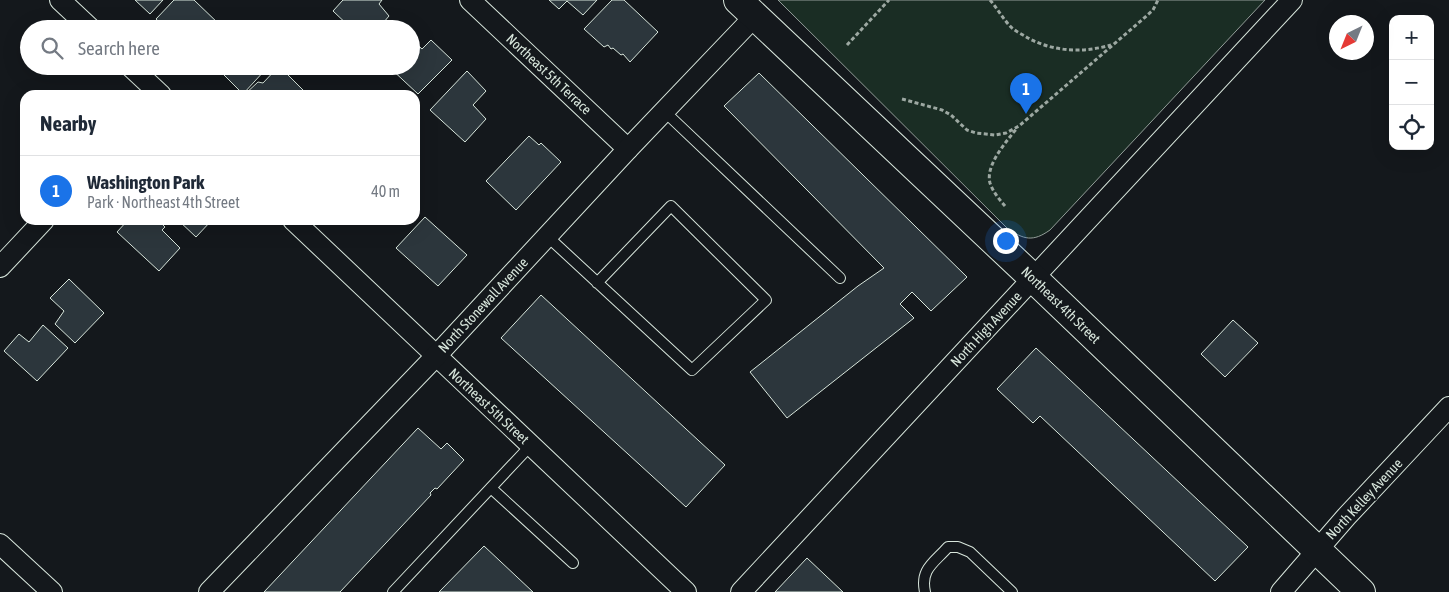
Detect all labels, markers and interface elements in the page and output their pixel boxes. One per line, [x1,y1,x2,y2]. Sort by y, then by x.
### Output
north arrow [1329,15,1374,60]
map controls [1389,15,1434,150]
button: + [1389,15,1434,60]
search box [20,20,420,75]
street label: Northeast 5th Terrace [503,30,595,118]
icon: search [38,34,66,62]
text: Search here [78,37,160,59]
button: − [1389,60,1434,105]
pin: 1 [1010,73,1042,114]
button: locate [1389,105,1434,150]
text: Nearby [40,111,96,135]
text: Washington Park [87,171,204,193]
text: 1 [52,182,60,200]
text: 40 m [371,182,400,200]
text: Park · Northeast 4th Street [87,193,240,211]
your location [993,228,1019,254]
street label: North Stonewall Avenue [435,254,531,356]
street label: Northeast 4th Street [1018,263,1104,347]
street label: North High Avenue [947,288,1025,370]
street label: Northeast 5th Street [446,365,532,447]
street label: North Kelley Avenue [1323,455,1405,543]

